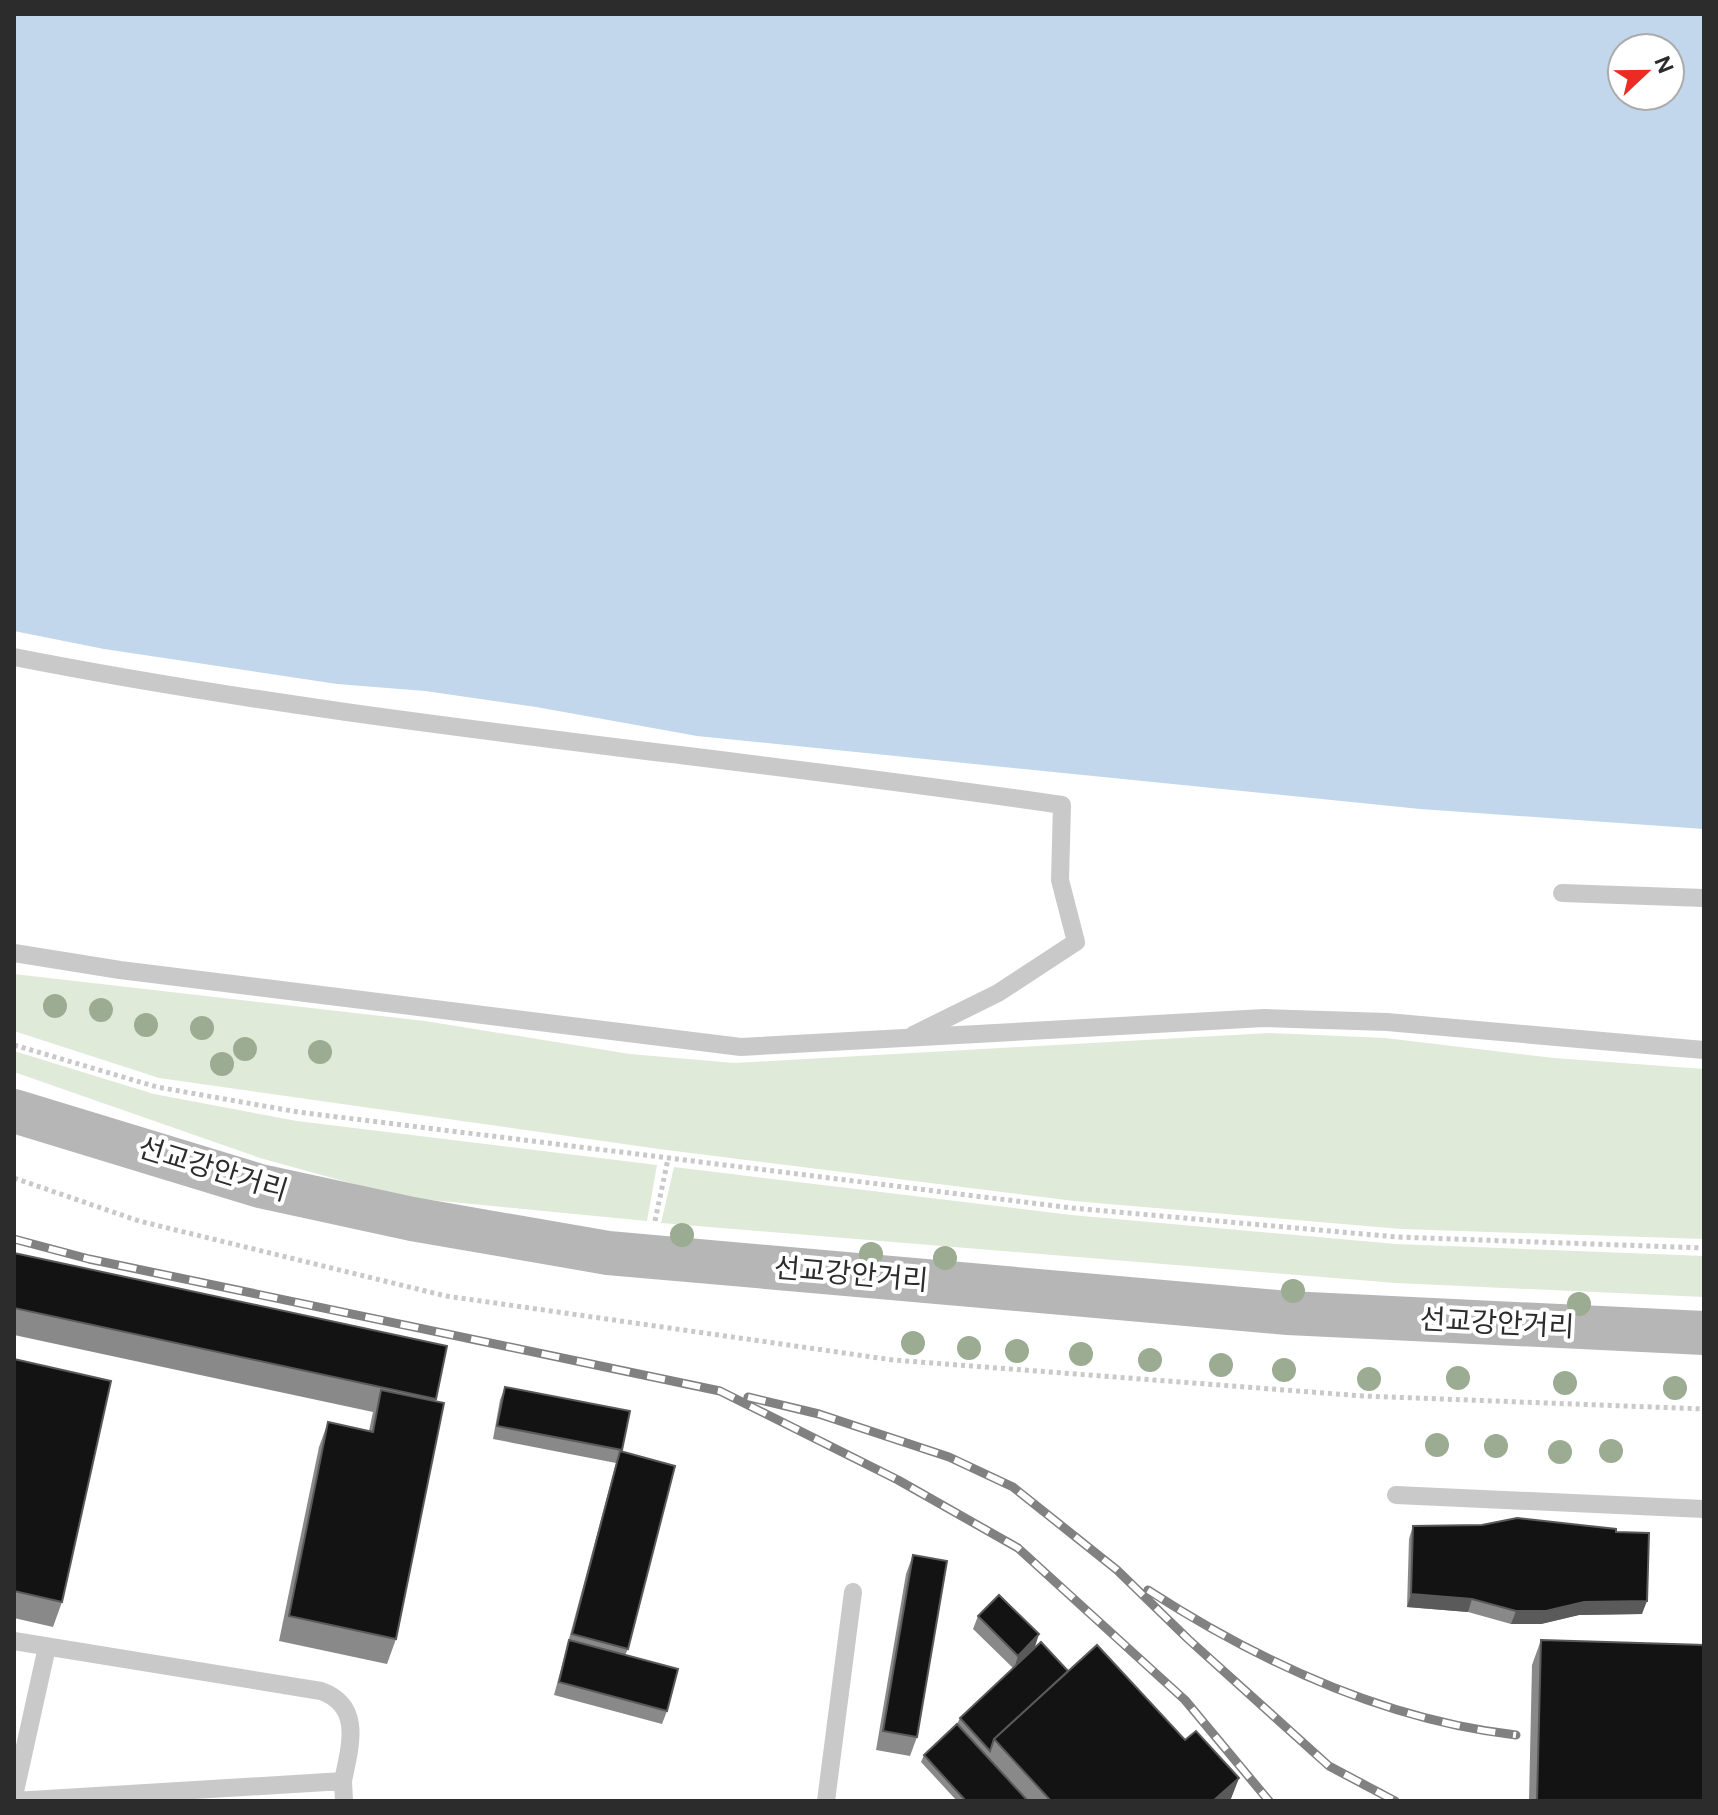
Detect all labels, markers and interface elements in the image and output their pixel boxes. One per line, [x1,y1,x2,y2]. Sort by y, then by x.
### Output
north arrow [1606,32,1686,112]
text: N [1648,52,1681,78]
street label: 선교강안거리 [134,1129,292,1209]
street label: 선교강안거리 [772,1249,930,1299]
street label: 선교강안거리 [1419,1300,1575,1346]

